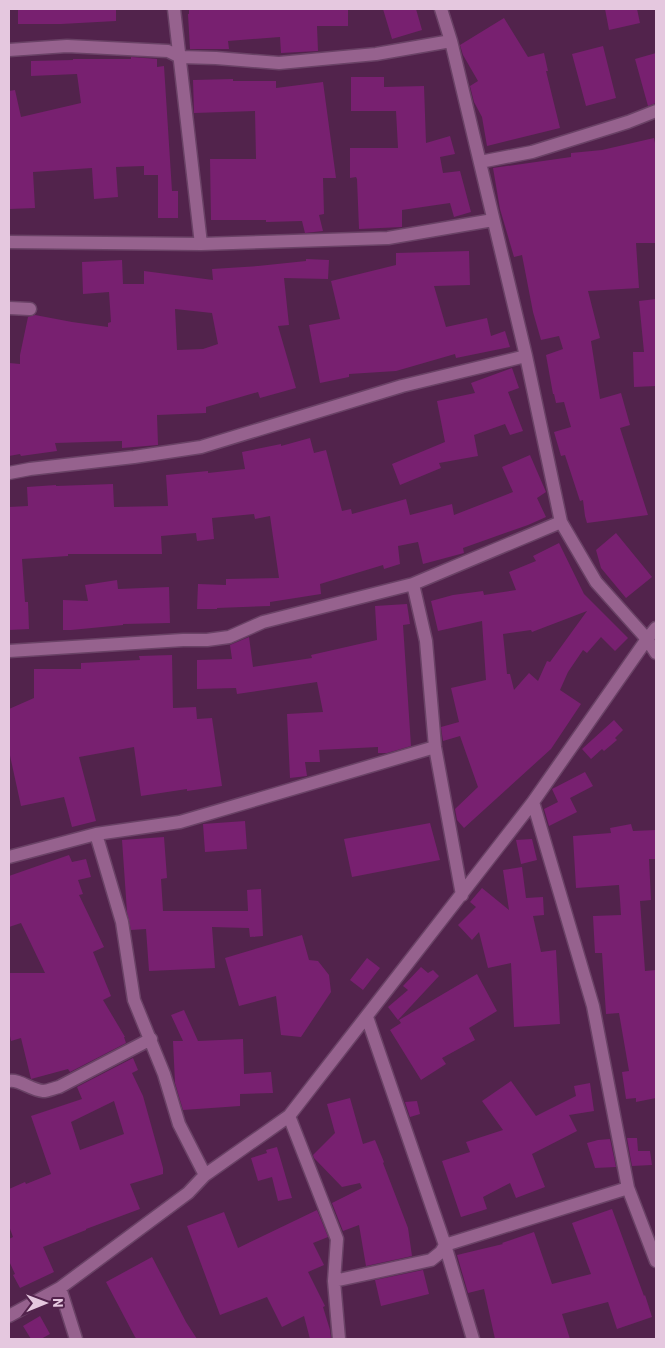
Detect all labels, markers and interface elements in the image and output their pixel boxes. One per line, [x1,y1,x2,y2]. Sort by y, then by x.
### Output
north arrow [20,1278,70,1328]
text: N [50,1298,67,1308]

